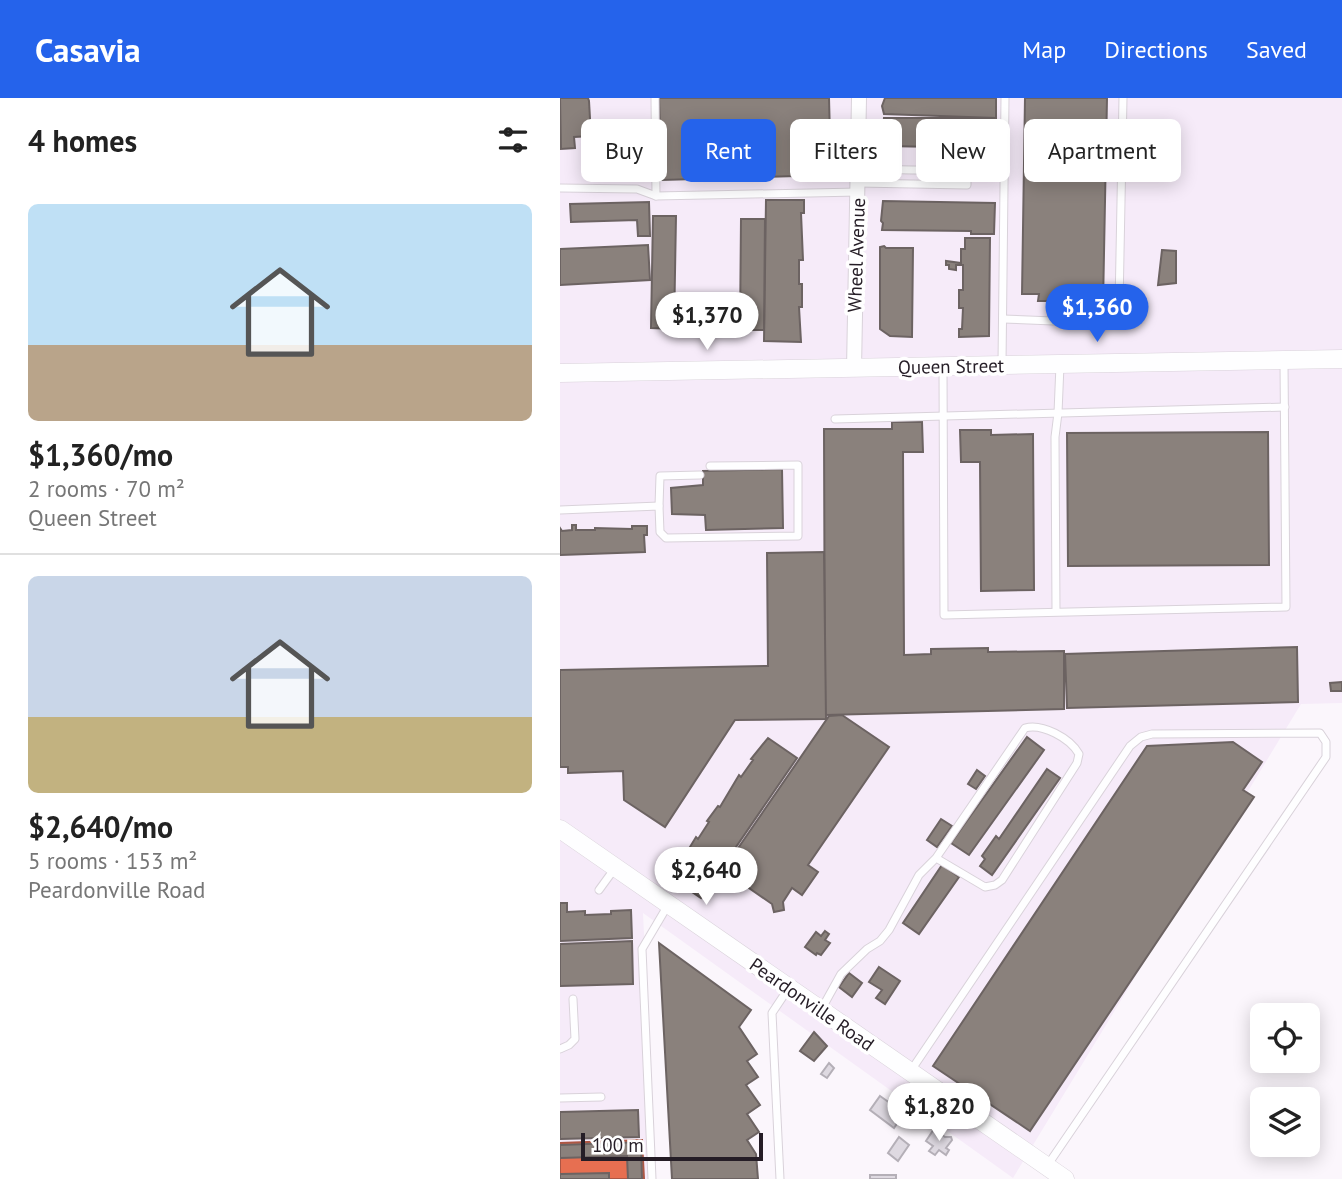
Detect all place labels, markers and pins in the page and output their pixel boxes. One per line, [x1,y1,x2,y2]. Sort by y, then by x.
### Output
pin: $1,360 [1040,285,1154,344]
pin: $1,370 [650,292,764,352]
pin: $2,640 [649,848,763,907]
pin: $1,820 [882,1084,996,1143]

